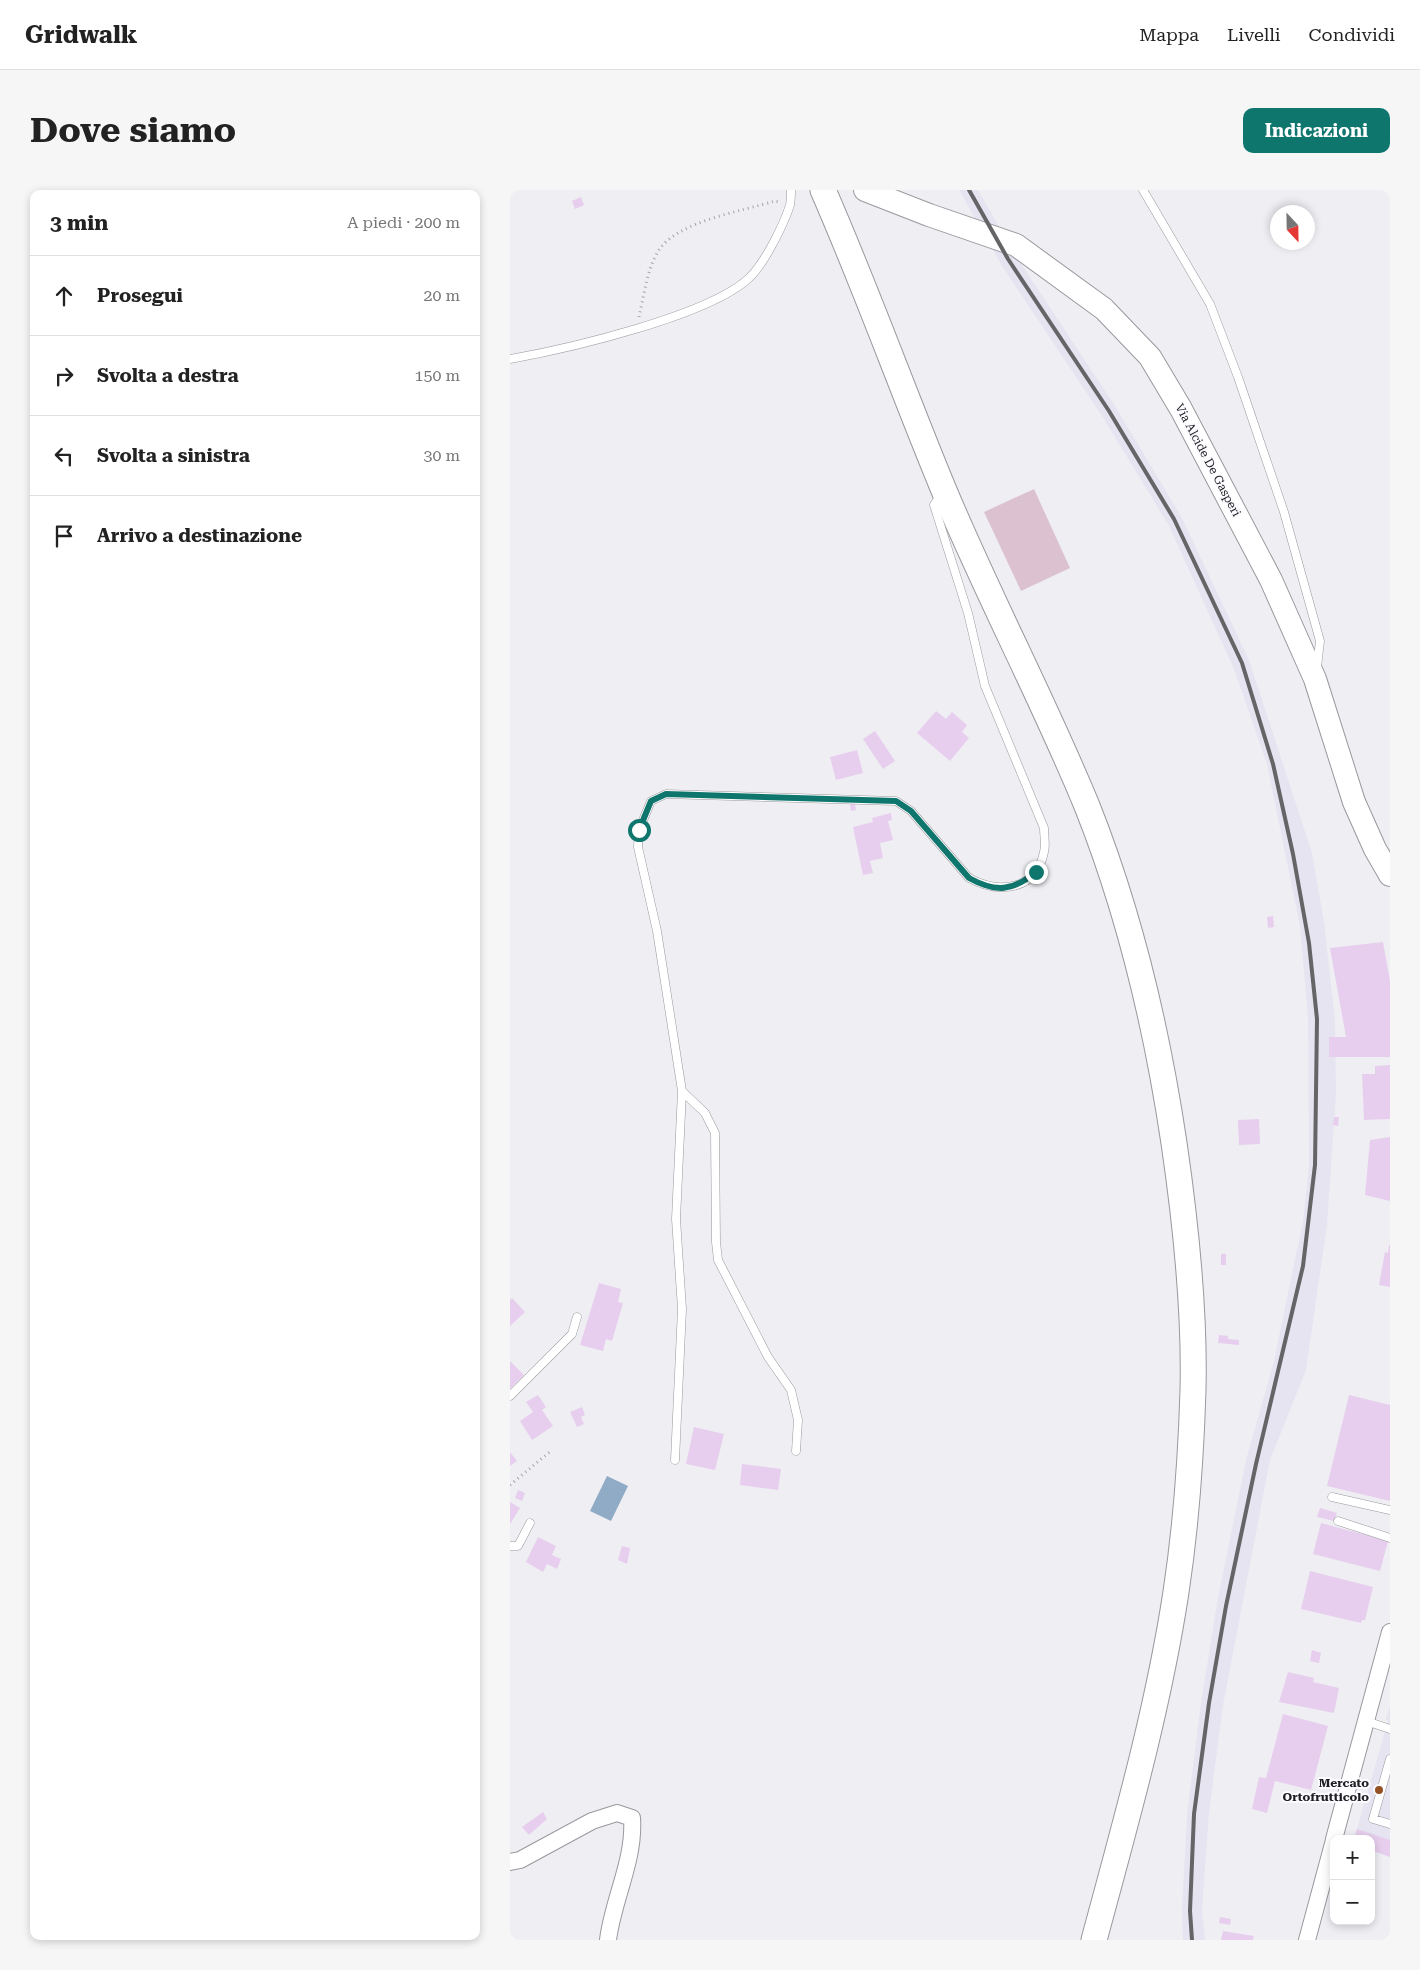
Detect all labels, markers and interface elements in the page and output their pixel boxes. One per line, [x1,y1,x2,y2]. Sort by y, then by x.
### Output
text: Gridwalk [25,21,137,49]
text: Mappa [1139,24,1199,45]
text: Livelli [1227,24,1281,45]
text: Condividi [1309,24,1395,45]
button: Indicazioni [1243,108,1390,153]
text: Dove siamo [30,110,236,151]
north arrow [1270,205,1315,250]
text: 3 min [50,211,108,235]
text: A piedi · 200 m [347,213,460,232]
icon: ahead [50,282,78,310]
text: Prosegui [97,284,183,307]
text: 20 m [423,286,460,305]
icon: right [50,362,78,390]
text: Svolta a destra [97,364,239,387]
text: 150 m [414,366,460,385]
street label: Via Alcide De Gasperi [1172,401,1244,519]
icon: left [50,442,78,470]
text: Svolta a sinistra [97,444,250,467]
text: 30 m [423,446,460,465]
icon: arrive [50,522,78,550]
text: Arrivo a destinazione [97,524,302,547]
route start [628,819,651,842]
route end [1025,861,1048,884]
place label: Mercato Ortofrutticolo [1283,1776,1369,1804]
marker: Mercato Ortofrutticolo [1373,1784,1385,1796]
map controls [1330,1835,1375,1925]
button: + [1330,1835,1375,1880]
button: − [1330,1880,1375,1925]

